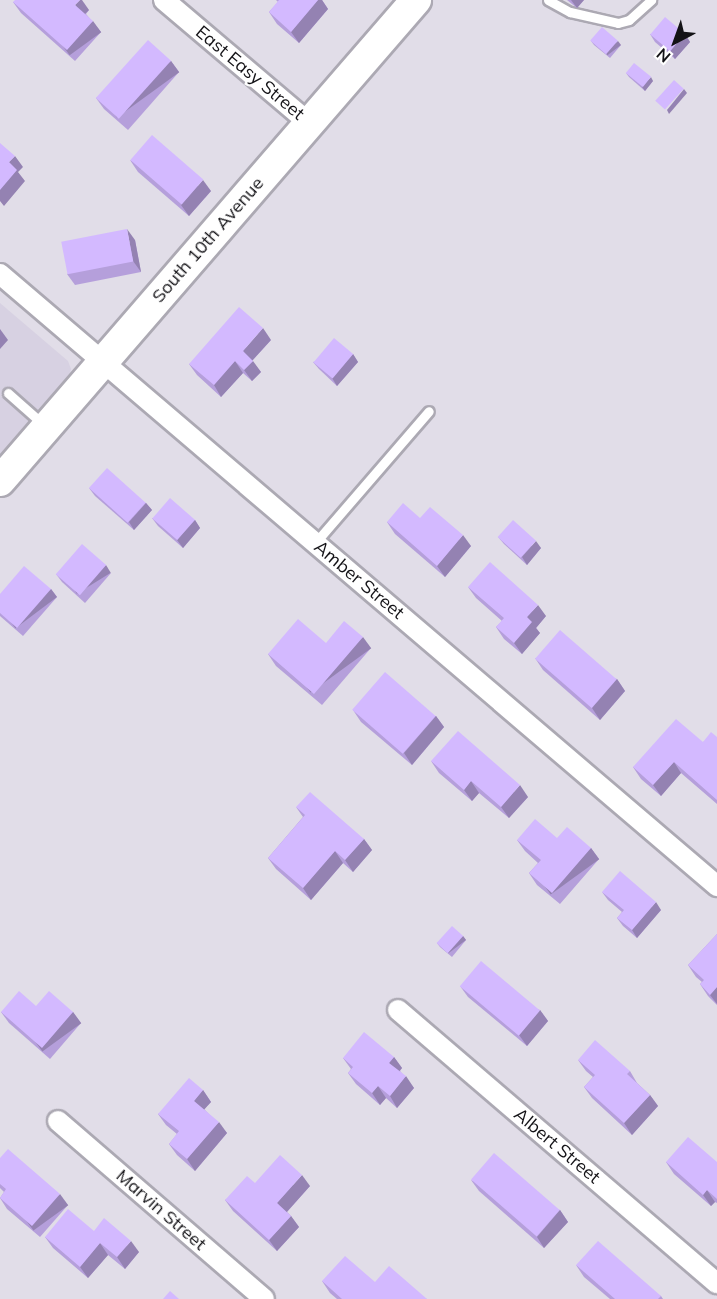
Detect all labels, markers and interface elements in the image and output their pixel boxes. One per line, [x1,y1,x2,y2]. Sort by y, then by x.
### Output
north arrow [645,12,705,72]
street label: East Easy Street [191,21,309,125]
text: N [652,44,674,67]
street label: South 10th Avenue [148,173,268,307]
street label: Amber Street [310,536,408,624]
street label: Albert Street [509,1104,605,1188]
street label: Marvin Street [112,1165,210,1255]

